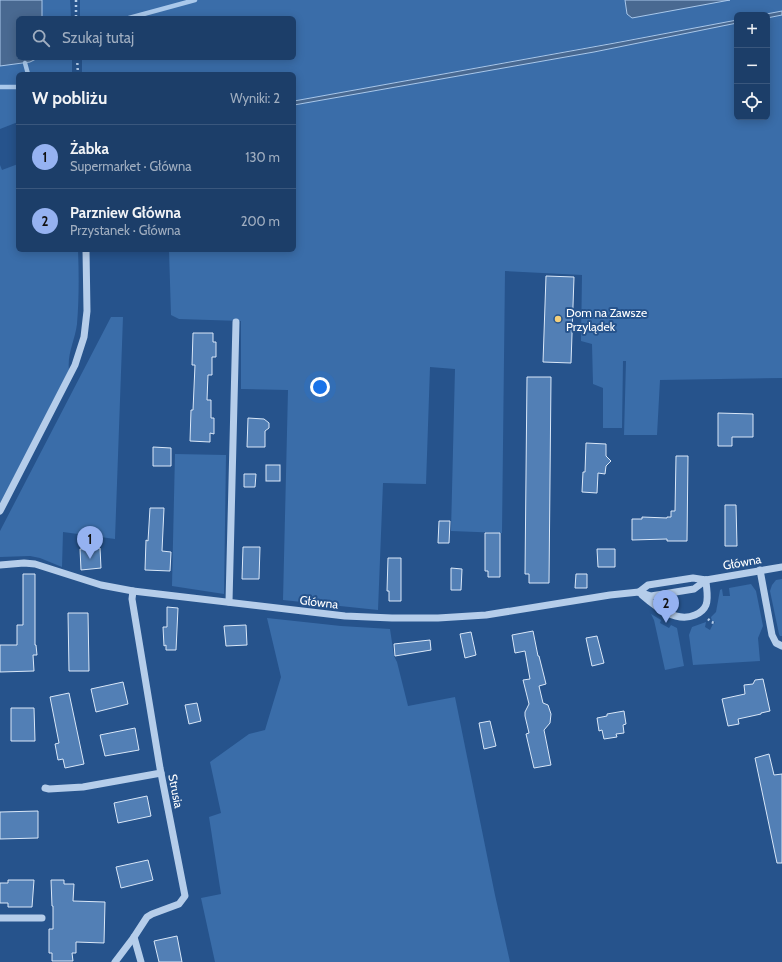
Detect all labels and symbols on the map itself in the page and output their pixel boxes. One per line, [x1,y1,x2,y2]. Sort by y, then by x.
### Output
place label: Dom na Zawsze Przylądek [566,305,647,334]
marker: Dom na Zawsze Przylądek [553,314,563,324]
your location [310,377,330,397]
pin: 1 [77,526,103,559]
street label: Główna [722,551,763,573]
pin: 2 [653,590,679,623]
street label: Główna [299,592,339,612]
street label: Strusia [165,773,187,809]

